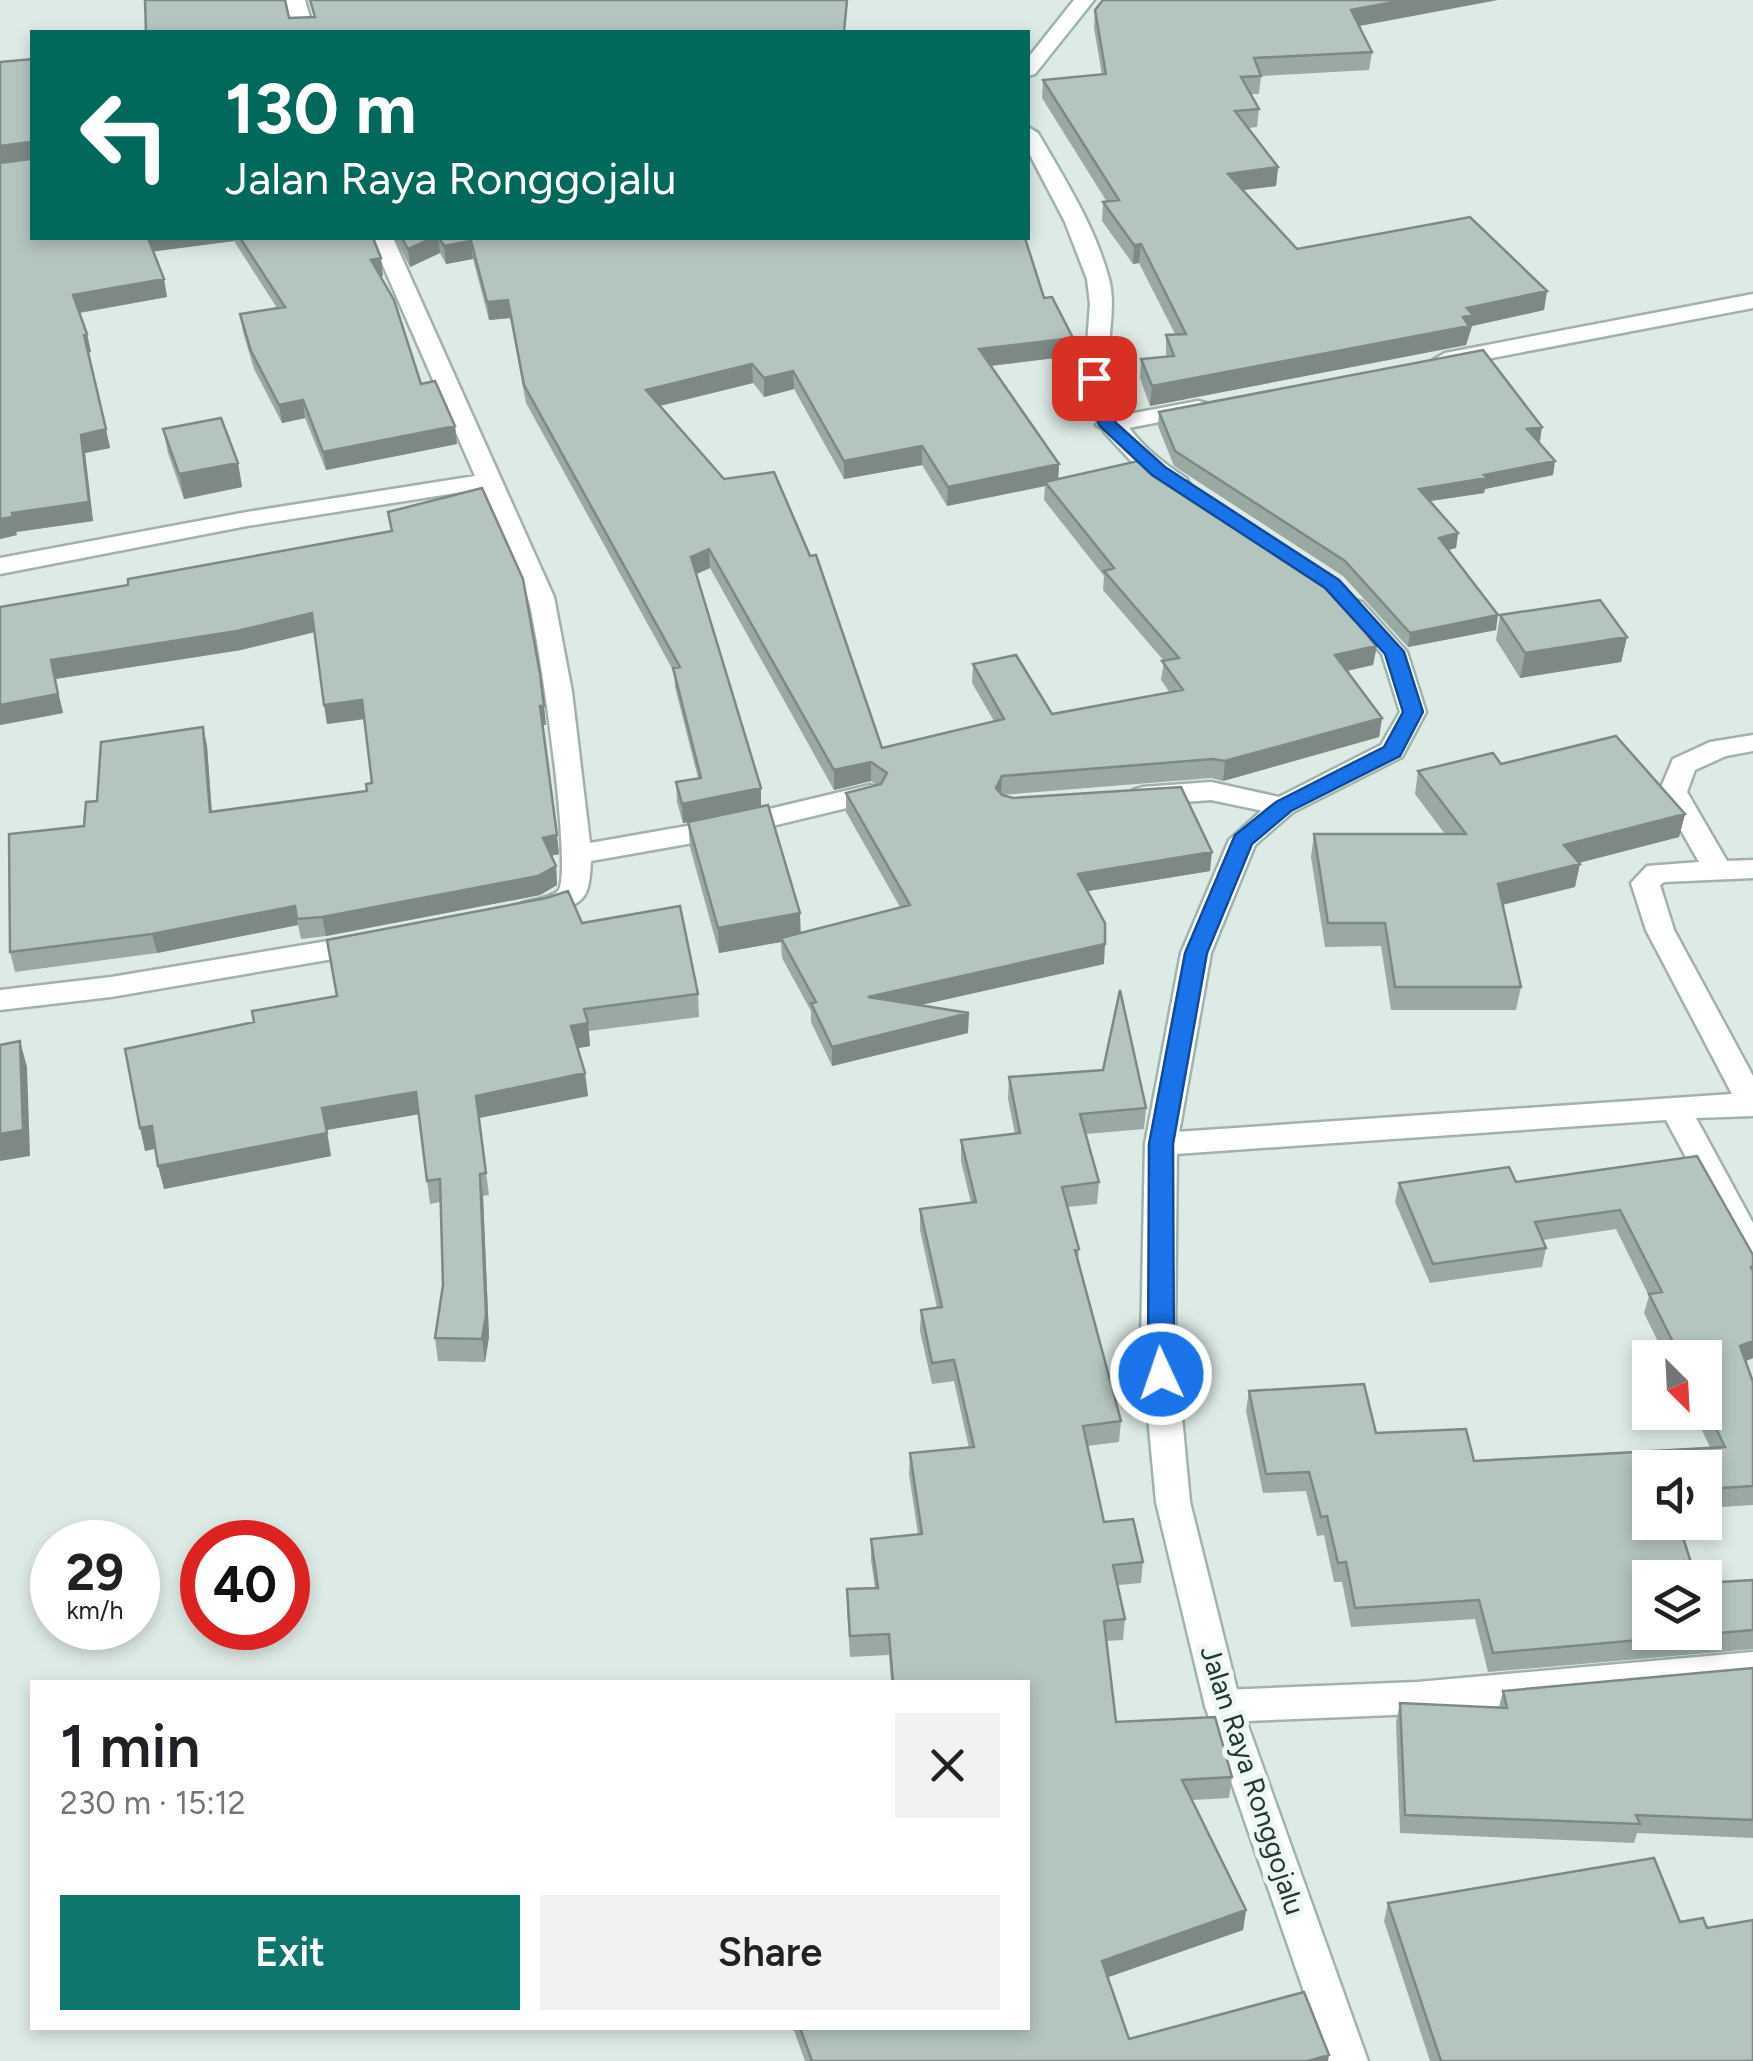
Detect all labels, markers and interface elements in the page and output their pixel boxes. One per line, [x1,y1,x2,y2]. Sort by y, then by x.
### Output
text: 130 m [225,66,417,151]
icon: left [60,70,190,200]
text: Jalan Raya Ronggojalu [225,151,677,205]
pin [1052,336,1137,421]
icon: arrive [1067,351,1122,406]
position arrow [1109,1322,1213,1426]
north arrow [1632,1340,1722,1430]
map controls [1632,1340,1722,1650]
button: sound [1632,1450,1722,1540]
speed limit sign: 40 [180,1520,310,1650]
text: 29 [66,1542,124,1603]
button: layers [1632,1560,1722,1650]
text: km/h [66,1595,124,1625]
street label: Jalan Raya Ronggojalu [1193,1641,1313,1919]
text: 1 min [60,1710,200,1782]
button: close [895,1713,1000,1818]
text: 230 m · 15:12 [60,1784,246,1822]
button: Exit [60,1895,520,2010]
button: Share [540,1895,1000,2010]

